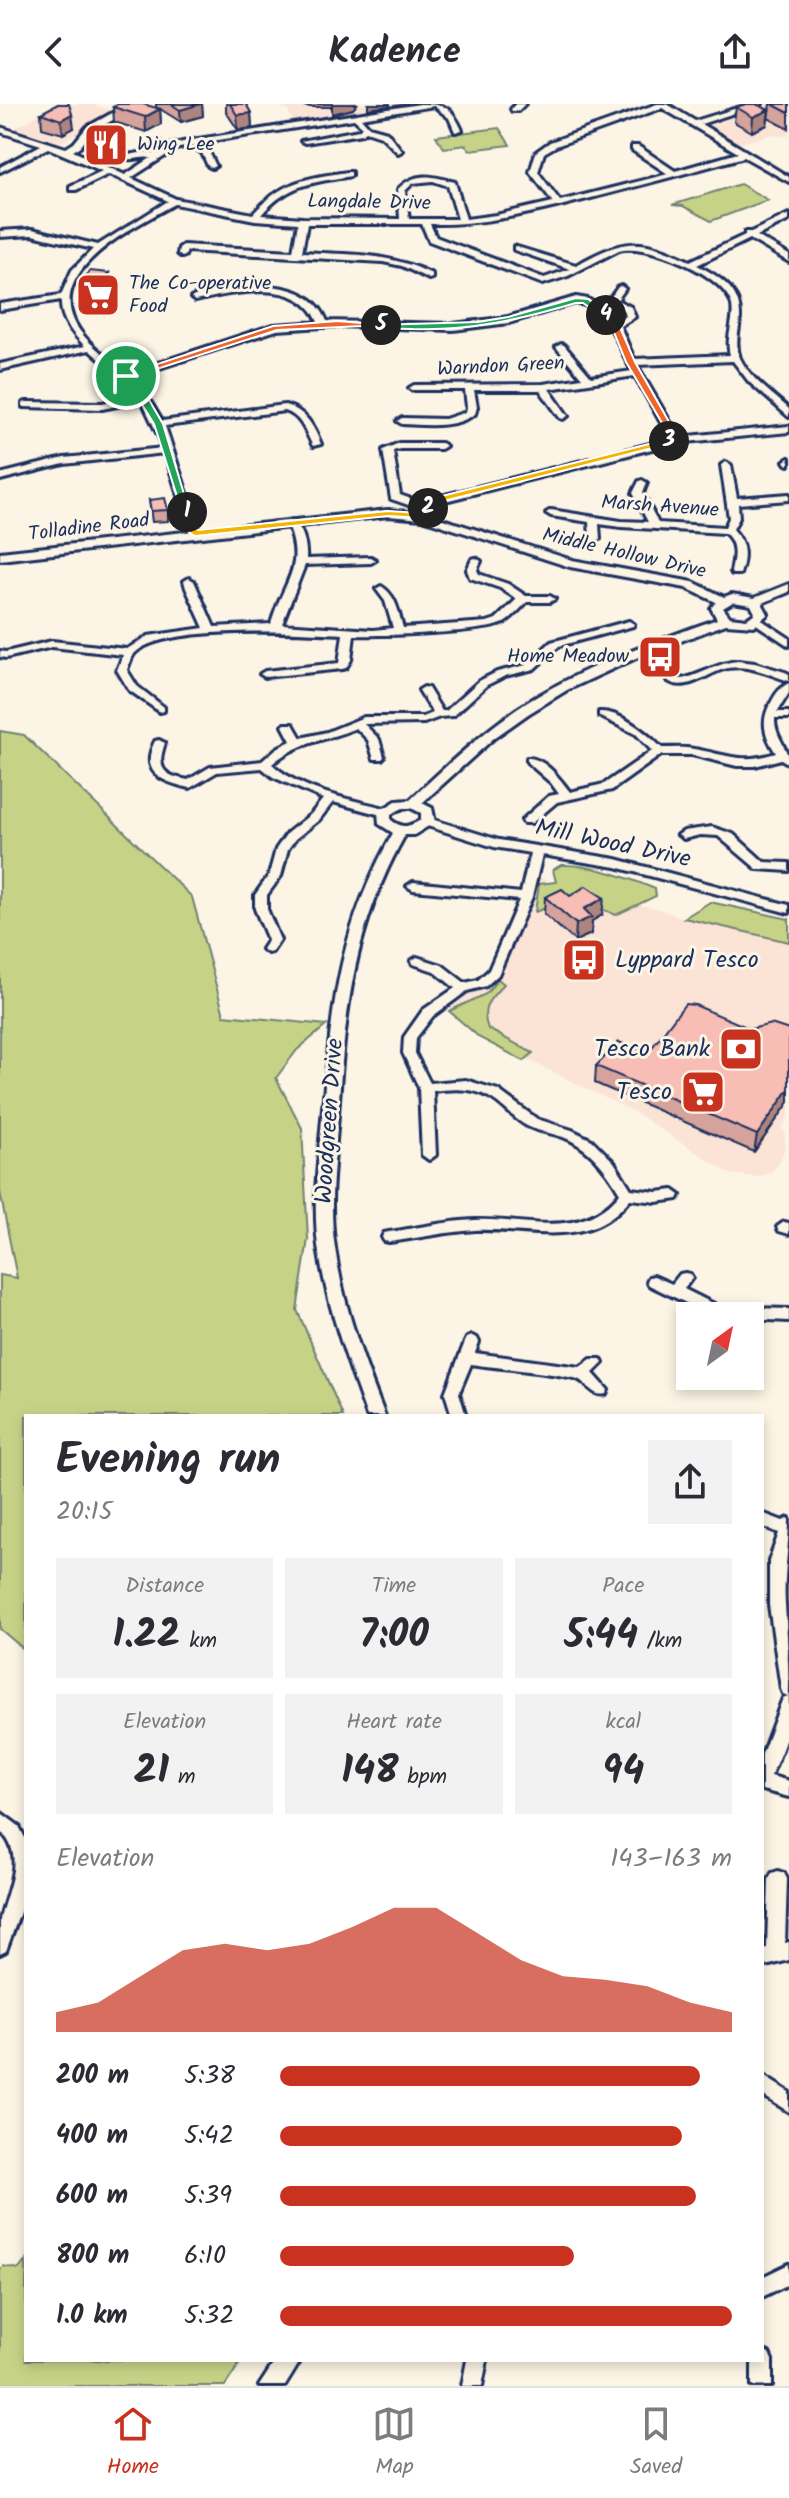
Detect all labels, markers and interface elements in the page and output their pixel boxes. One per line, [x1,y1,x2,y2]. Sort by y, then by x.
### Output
text: Kadence [328,24,461,81]
icon: back [32,30,76,74]
icon: share [713,30,757,74]
restaurant icon: Wing Lee [82,121,130,169]
place label: Wing Lee [137,129,215,161]
street label: Langdale Drive [307,186,431,220]
place label: The Co-operative Food [129,268,271,323]
supermarket icon: The Co-operative Food [74,271,122,319]
pin: 4 [586,295,626,335]
text: 4 [600,297,612,332]
pin: 5 [361,305,401,345]
text: 5 [375,307,387,342]
pin [92,342,160,410]
street label: Warndon Green [436,348,566,386]
icon: arrive [104,354,148,398]
pin: 3 [649,421,689,461]
text: 3 [663,423,675,458]
street label: Marsh Avenue [600,487,720,527]
pin: 2 [408,488,448,528]
text: 2 [422,490,434,525]
pin: 1 [167,492,207,532]
text: 1 [184,494,190,529]
street label: Tolladine Road [27,505,152,551]
street label: Middle Hollow Drive [539,520,709,588]
bus stop icon: Home Meadow [636,633,684,681]
place label: Home Meadow [507,641,630,673]
street label: Mill Wood Drive [532,808,695,880]
bus stop icon: Lyppard Tesco [560,936,608,984]
place label: Lyppard Tesco [615,941,759,980]
bank icon: Tesco Bank [717,1025,765,1073]
place label: Tesco Bank [594,1030,711,1069]
street label: Woodgreen Drive [305,1037,355,1205]
supermarket icon: Tesco [679,1068,727,1116]
place label: Tesco [617,1073,672,1112]
north arrow [676,1302,764,1390]
map controls [676,1302,764,1390]
text: Evening run [56,1426,280,1496]
button: share [648,1440,732,1524]
text: 20:15 [56,1491,113,1533]
text: Distance [125,1569,204,1604]
text: Time [372,1569,416,1604]
text: Pace [602,1569,644,1604]
text: 1.22 [112,1604,180,1668]
text: 7:00 [359,1604,429,1668]
text: 5:44 [564,1604,638,1668]
text: km [180,1624,217,1659]
text: /km [638,1624,682,1659]
text: Elevation [123,1705,206,1740]
text: Heart rate [346,1705,442,1740]
text: kcal [605,1705,641,1740]
text: 21 [134,1740,169,1804]
text: 148 [341,1740,399,1804]
text: 94 [602,1740,644,1804]
text: m [169,1760,196,1795]
text: bpm [399,1760,447,1795]
text: Elevation [56,1838,154,1880]
text: 143–163 m [610,1838,732,1880]
text: 200 m [56,2055,129,2097]
text: 5:38 [184,2055,235,2097]
text: 400 m [56,2115,128,2157]
text: 5:42 [184,2115,234,2157]
text: 600 m [56,2175,128,2217]
text: 5:39 [184,2175,232,2217]
text: 800 m [56,2235,129,2277]
text: 6:10 [184,2235,226,2277]
text: 1.0 km [56,2295,127,2337]
text: 5:32 [184,2295,234,2337]
tab: Home [107,2402,159,2485]
tab: Map [372,2402,416,2485]
tab: Saved [630,2402,682,2485]

